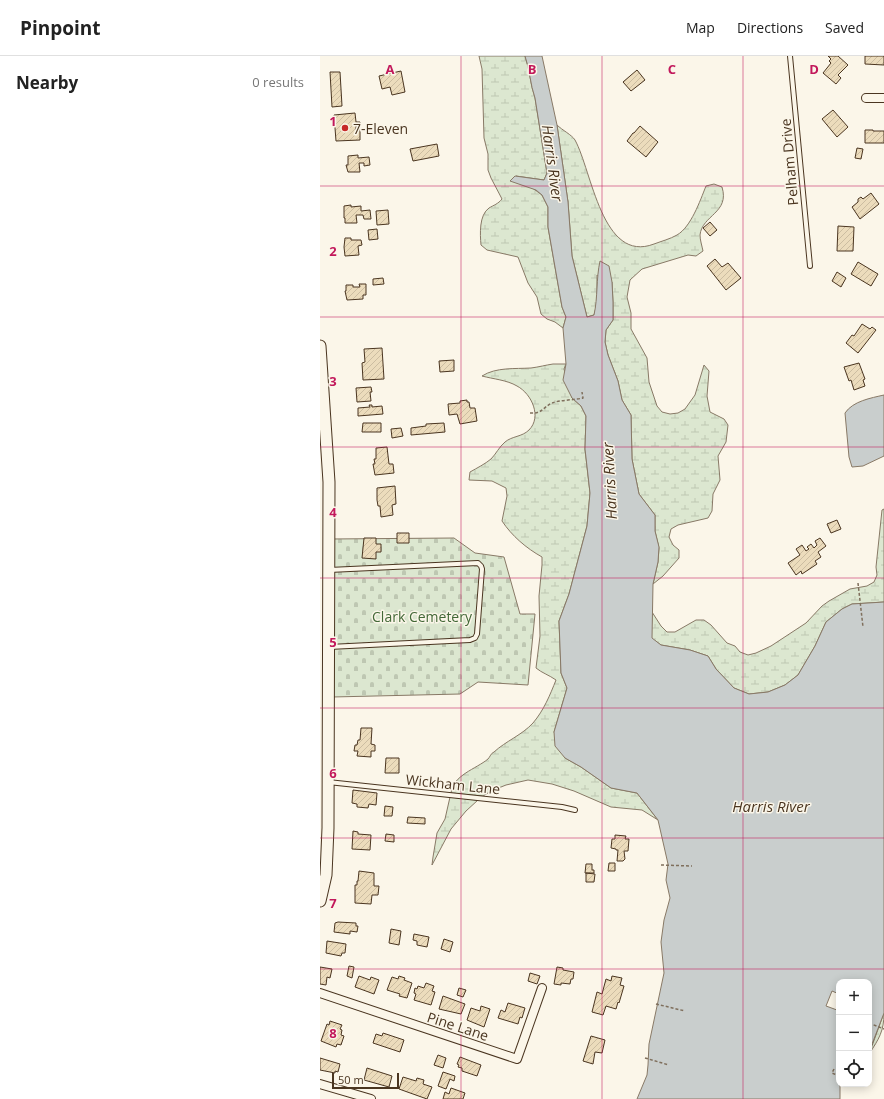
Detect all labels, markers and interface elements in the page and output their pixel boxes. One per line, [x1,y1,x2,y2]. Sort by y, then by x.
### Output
text: Pinpoint [20,15,101,41]
text: Map [686,18,715,37]
text: Directions [737,18,803,37]
text: Saved [825,18,864,37]
text: A [386,60,395,78]
text: B [528,60,537,78]
text: C [668,60,676,78]
text: D [809,60,819,78]
text: Nearby [16,71,78,94]
text: 0 results [252,73,304,91]
text: 1 [329,112,337,130]
street label: Pelham Drive [776,118,802,206]
place label: 7-Eleven [353,119,408,138]
marker: 7-Eleven [340,123,350,133]
water label: Harris River [538,123,568,204]
text: 2 [329,242,337,260]
text: 3 [329,372,337,390]
water label: Harris River [597,441,621,520]
text: 4 [329,503,337,521]
park label: Clark Cemetery [372,607,473,626]
text: 5 [329,633,337,651]
text: 6 [329,764,337,782]
street label: Wickham Lane [405,770,501,798]
water label: Harris River [732,796,811,816]
text: 7 [329,894,337,912]
map controls [836,979,872,1087]
button: + [836,979,872,1015]
street label: Pine Lane [425,1007,491,1045]
button: − [836,1015,872,1051]
text: 8 [329,1024,337,1042]
button: locate [836,1051,872,1087]
scale bar [332,1071,399,1090]
text: 50 m [338,1072,364,1087]

